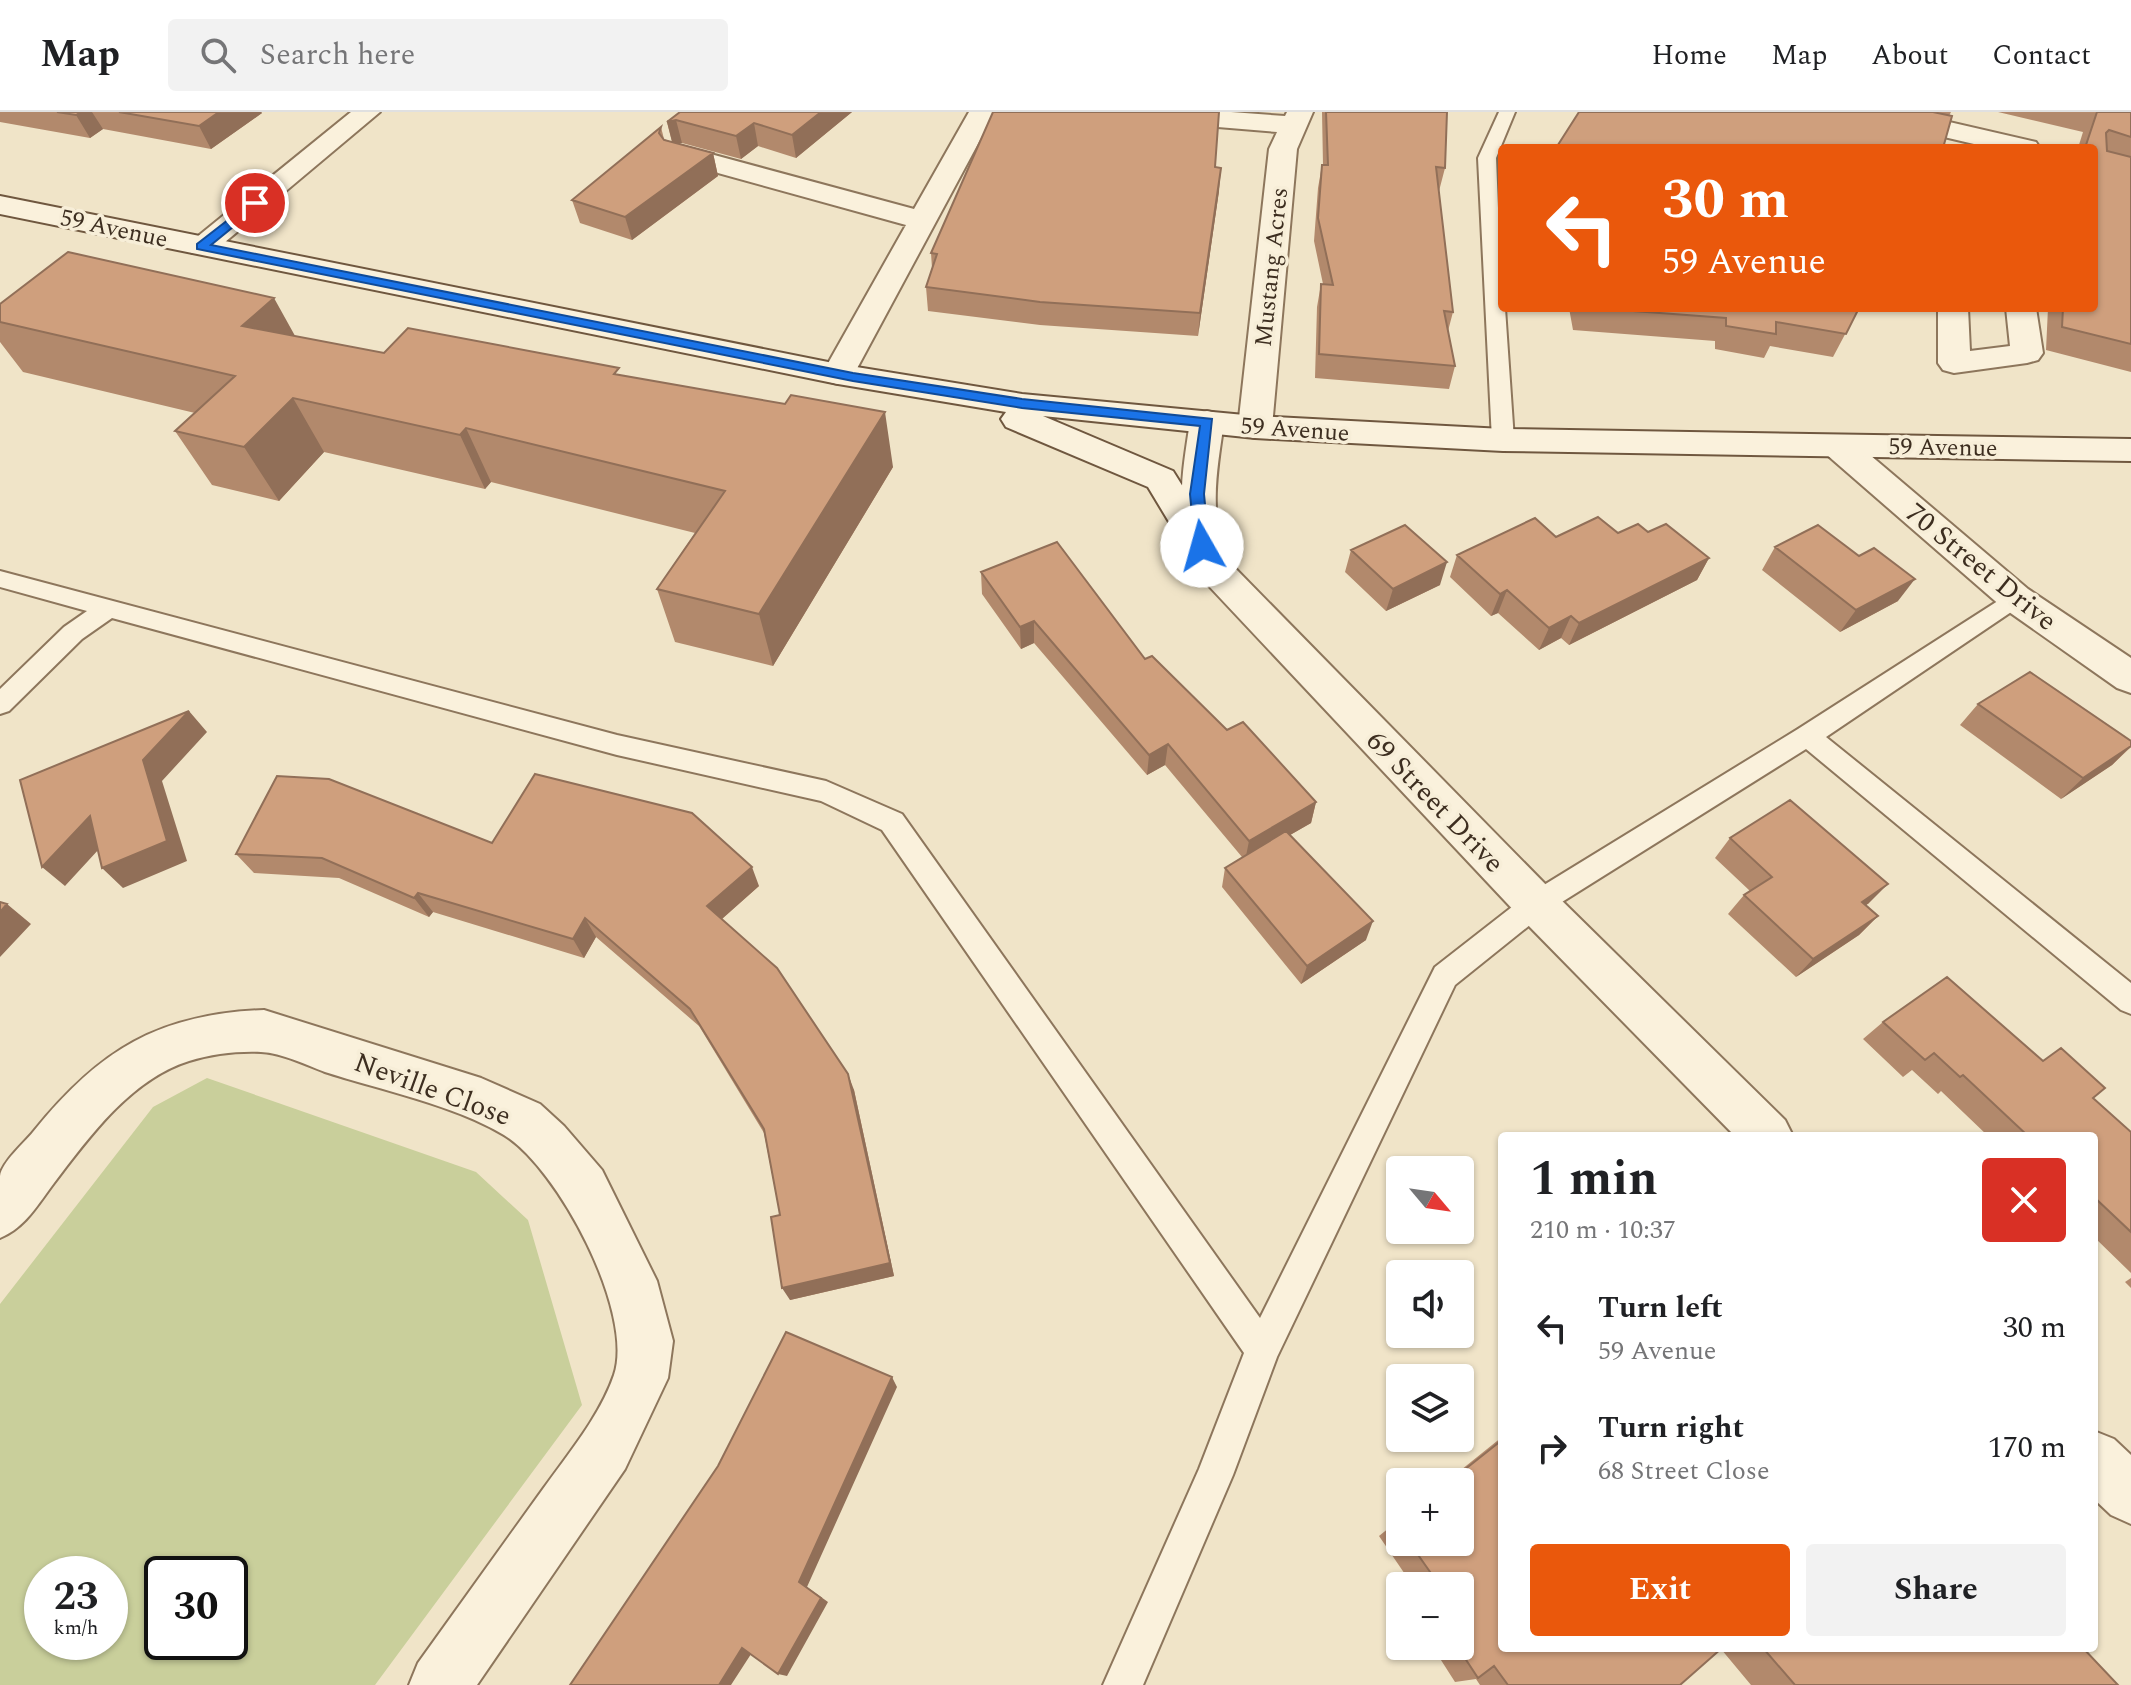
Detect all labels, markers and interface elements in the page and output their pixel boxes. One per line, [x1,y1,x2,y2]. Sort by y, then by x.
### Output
search box [168,19,728,91]
text: Map [40,26,120,84]
text: Search here [260,32,415,78]
icon: search [196,33,240,77]
text: Home [1651,34,1727,77]
text: Map [1771,34,1827,77]
text: About [1871,34,1948,77]
text: Contact [1992,34,2091,77]
text: 30 m [1662,158,1789,243]
pin [221,169,289,237]
icon: left [1530,176,1634,280]
icon: arrive [233,181,277,225]
street label: Mustang Acres [1246,185,1298,349]
street label: 59 Avenue [57,200,171,258]
text: 59 Avenue [1662,235,1826,290]
street label: 59 Avenue [1239,408,1351,452]
street label: 59 Avenue [1888,429,1998,467]
street label: 70 Street Drive [1896,493,2066,642]
position arrow [1160,504,1244,588]
street label: 69 Street Drive [1356,721,1514,883]
street label: Neville Close [348,1041,517,1138]
text: 1 min [1530,1143,1658,1216]
north arrow [1386,1156,1474,1244]
map controls [1386,1156,1474,1660]
button: close [1982,1158,2066,1242]
text: 210 m · 10:37 [1530,1210,1676,1250]
button: sound [1386,1260,1474,1348]
text: Turn left [1598,1285,1723,1331]
text: 30 m [2003,1305,2066,1351]
icon: left [1530,1306,1574,1350]
text: 59 Avenue [1598,1331,1716,1371]
button: layers [1386,1364,1474,1452]
text: Turn right [1598,1405,1744,1451]
text: 170 m [1988,1425,2066,1471]
icon: right [1530,1426,1574,1470]
text: 68 Street Close [1598,1451,1770,1491]
button: + [1386,1468,1474,1556]
button: Exit [1530,1544,1790,1636]
button: Share [1806,1544,2066,1636]
speed limit sign: 30 [144,1556,248,1660]
text: 23 [54,1567,98,1628]
button: − [1386,1572,1474,1660]
text: km/h [54,1613,99,1643]

